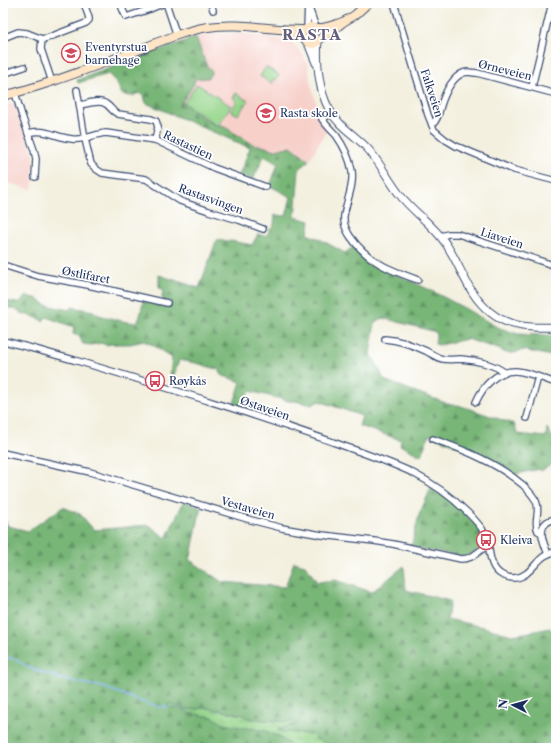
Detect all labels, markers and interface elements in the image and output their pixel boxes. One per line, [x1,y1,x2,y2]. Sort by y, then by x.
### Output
district label: RASTA [282,25,342,44]
place label: Eventyrstua barnehage [85,40,147,67]
school or university icon: Eventyrstua barnehage [60,42,82,64]
street label: Ørneveien [477,57,533,83]
street label: Falkveien [418,67,446,119]
school or university icon: Rasta skole [255,102,277,124]
place label: Rasta skole [280,106,338,120]
street label: Rastastien [161,127,215,163]
street label: Rastasvingen [177,181,245,217]
street label: Liaveien [479,225,525,252]
street label: Østlifaret [61,263,111,287]
bus stop icon: Røykås [144,370,166,392]
place label: Røykås [169,374,207,388]
street label: Østaveien [238,393,292,423]
street label: Vestaveien [218,493,277,522]
bus stop icon: Kleiva [475,529,497,551]
place label: Kleiva [500,533,533,547]
north arrow [493,685,533,725]
text: N [496,698,511,709]

